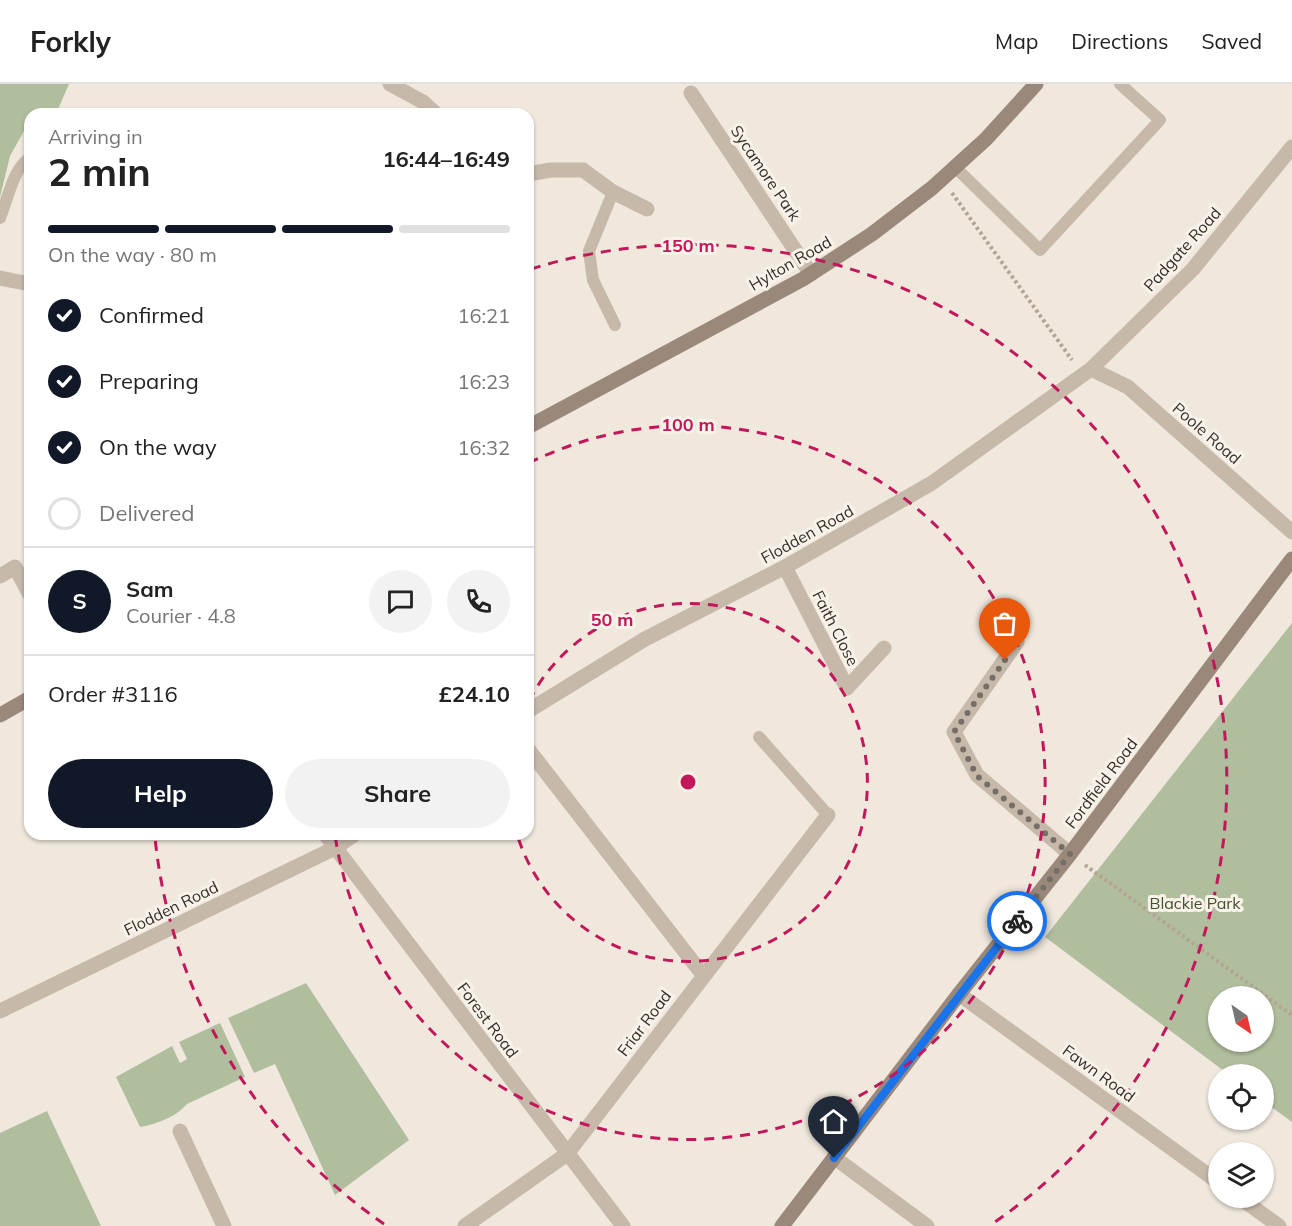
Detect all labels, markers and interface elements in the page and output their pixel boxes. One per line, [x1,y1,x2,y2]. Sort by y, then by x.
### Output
text: Forkly [30,24,111,59]
text: Map [995,28,1038,54]
text: Directions [1071,28,1168,54]
text: Saved [1201,28,1262,54]
street label: Sycamore Park [727,121,806,225]
text: Arriving in [48,124,143,149]
text: 16:44–16:49 [382,145,510,173]
text: 2 min [48,147,151,196]
street label: Padgate Road [1139,203,1225,295]
street label: Hylton Road [745,231,835,295]
text: 150 m [661,234,715,257]
text: On the way · 80 m [48,242,217,267]
icon: check [48,299,81,332]
text: Confirmed [99,301,204,329]
text: 16:21 [457,303,510,328]
icon: check [48,365,81,398]
text: Preparing [99,367,199,395]
text: 16:23 [457,369,510,394]
street label: Poole Road [1169,398,1245,468]
text: 100 m [661,413,715,436]
icon: check [48,431,81,464]
text: On the way [99,433,217,461]
text: 16:32 [457,435,510,460]
text: Delivered [99,499,194,527]
street label: Flodden Road [757,500,857,568]
button: chat [369,570,432,633]
button: phone [447,570,510,633]
text: Sam [126,575,174,603]
text: S [72,587,87,615]
street label: Faith Close [809,587,863,669]
pin [979,598,1030,660]
text: Courier · 4.8 [126,603,236,628]
icon: bag [988,607,1021,640]
text: 50 m [591,608,633,631]
text: Order #3116 [48,680,178,708]
text: £24.10 [439,680,510,708]
street label: Fordfield Road [1061,734,1141,832]
button: Help [48,759,273,828]
button: Share [285,759,510,828]
centre of rings [678,772,698,792]
street label: Flodden Road [120,877,222,939]
courier [987,891,1047,951]
park label: Blackie Park [1150,893,1241,913]
icon: bike [1001,905,1034,938]
street label: Forest Road [453,978,523,1062]
street label: Friar Road [613,986,675,1060]
north arrow [1208,986,1274,1052]
map controls [1208,986,1274,1208]
street label: Fawn Road [1059,1040,1139,1106]
button: locate [1208,1064,1274,1130]
pin [808,1096,859,1158]
icon: home [817,1105,850,1138]
button: layers [1208,1142,1274,1208]

